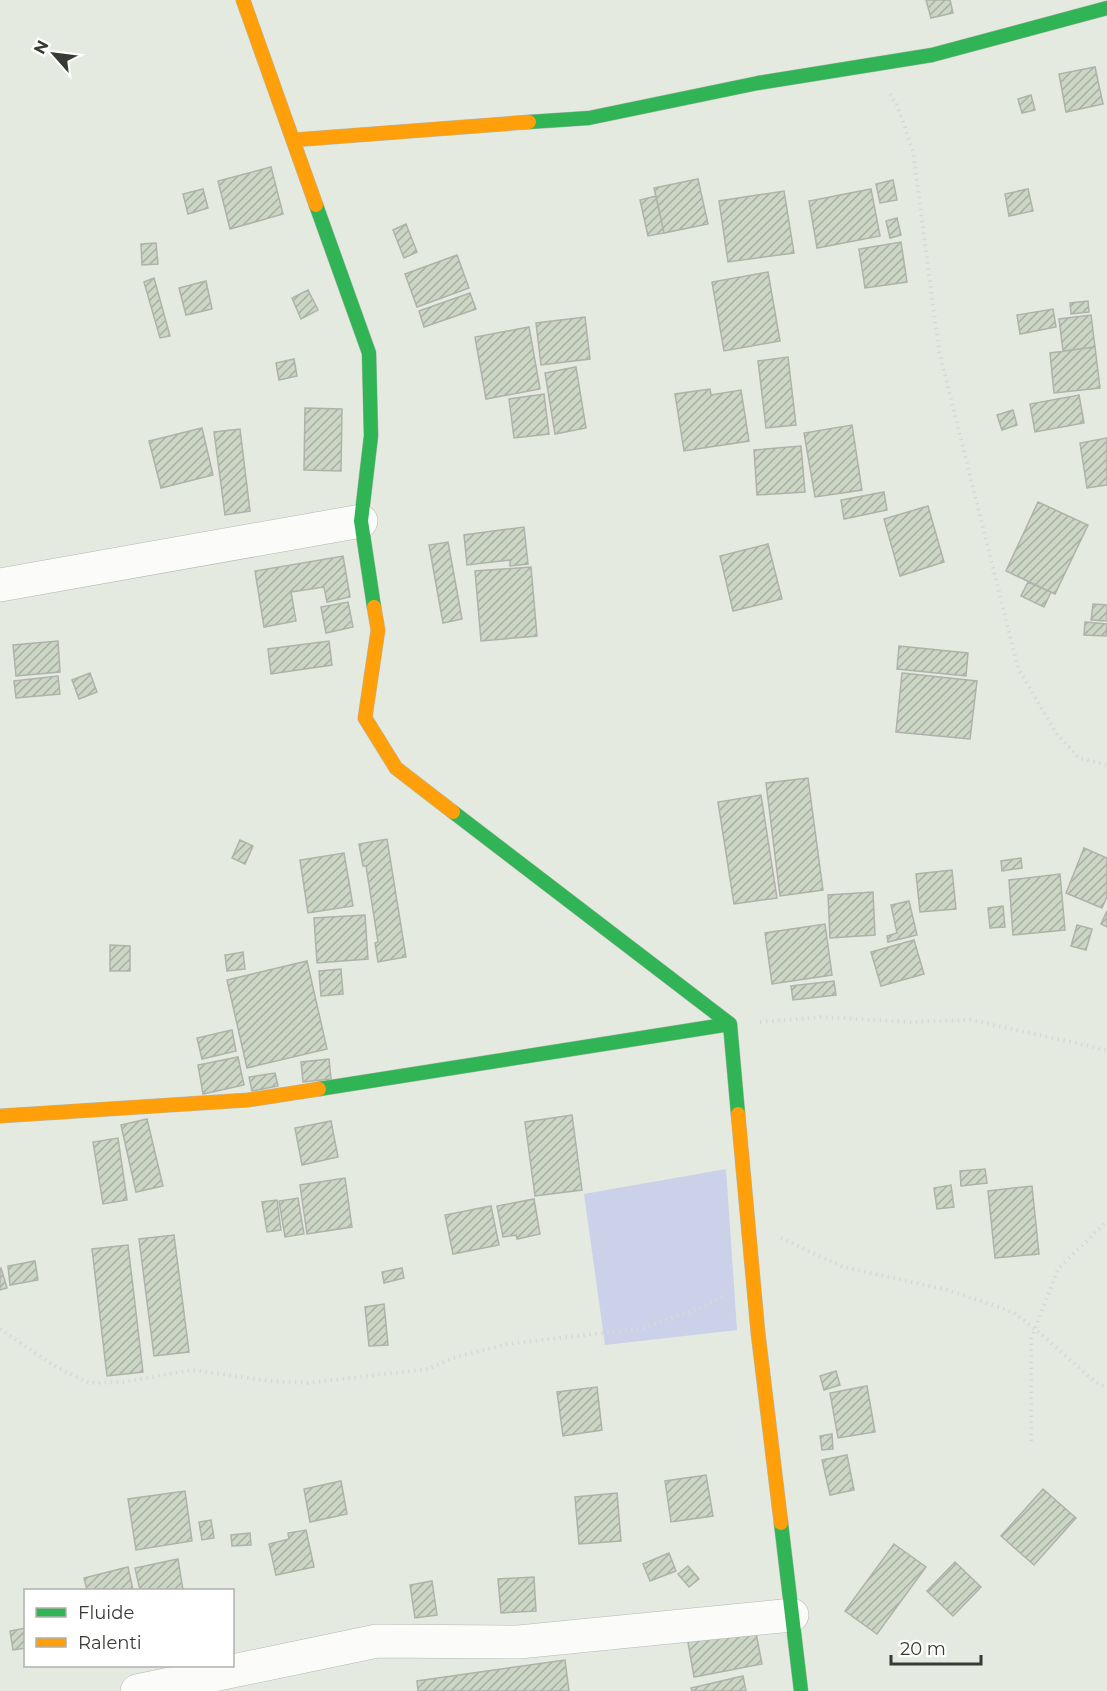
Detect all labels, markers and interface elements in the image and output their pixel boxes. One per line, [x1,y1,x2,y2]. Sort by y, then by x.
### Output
north arrow [24,24,84,84]
text: N [30,37,53,57]
legend [24,1589,234,1667]
text: Fluide [78,1602,134,1624]
scale bar [891,1628,981,1666]
text: Ralenti [78,1632,142,1654]
text: 20 m [900,1638,946,1660]

